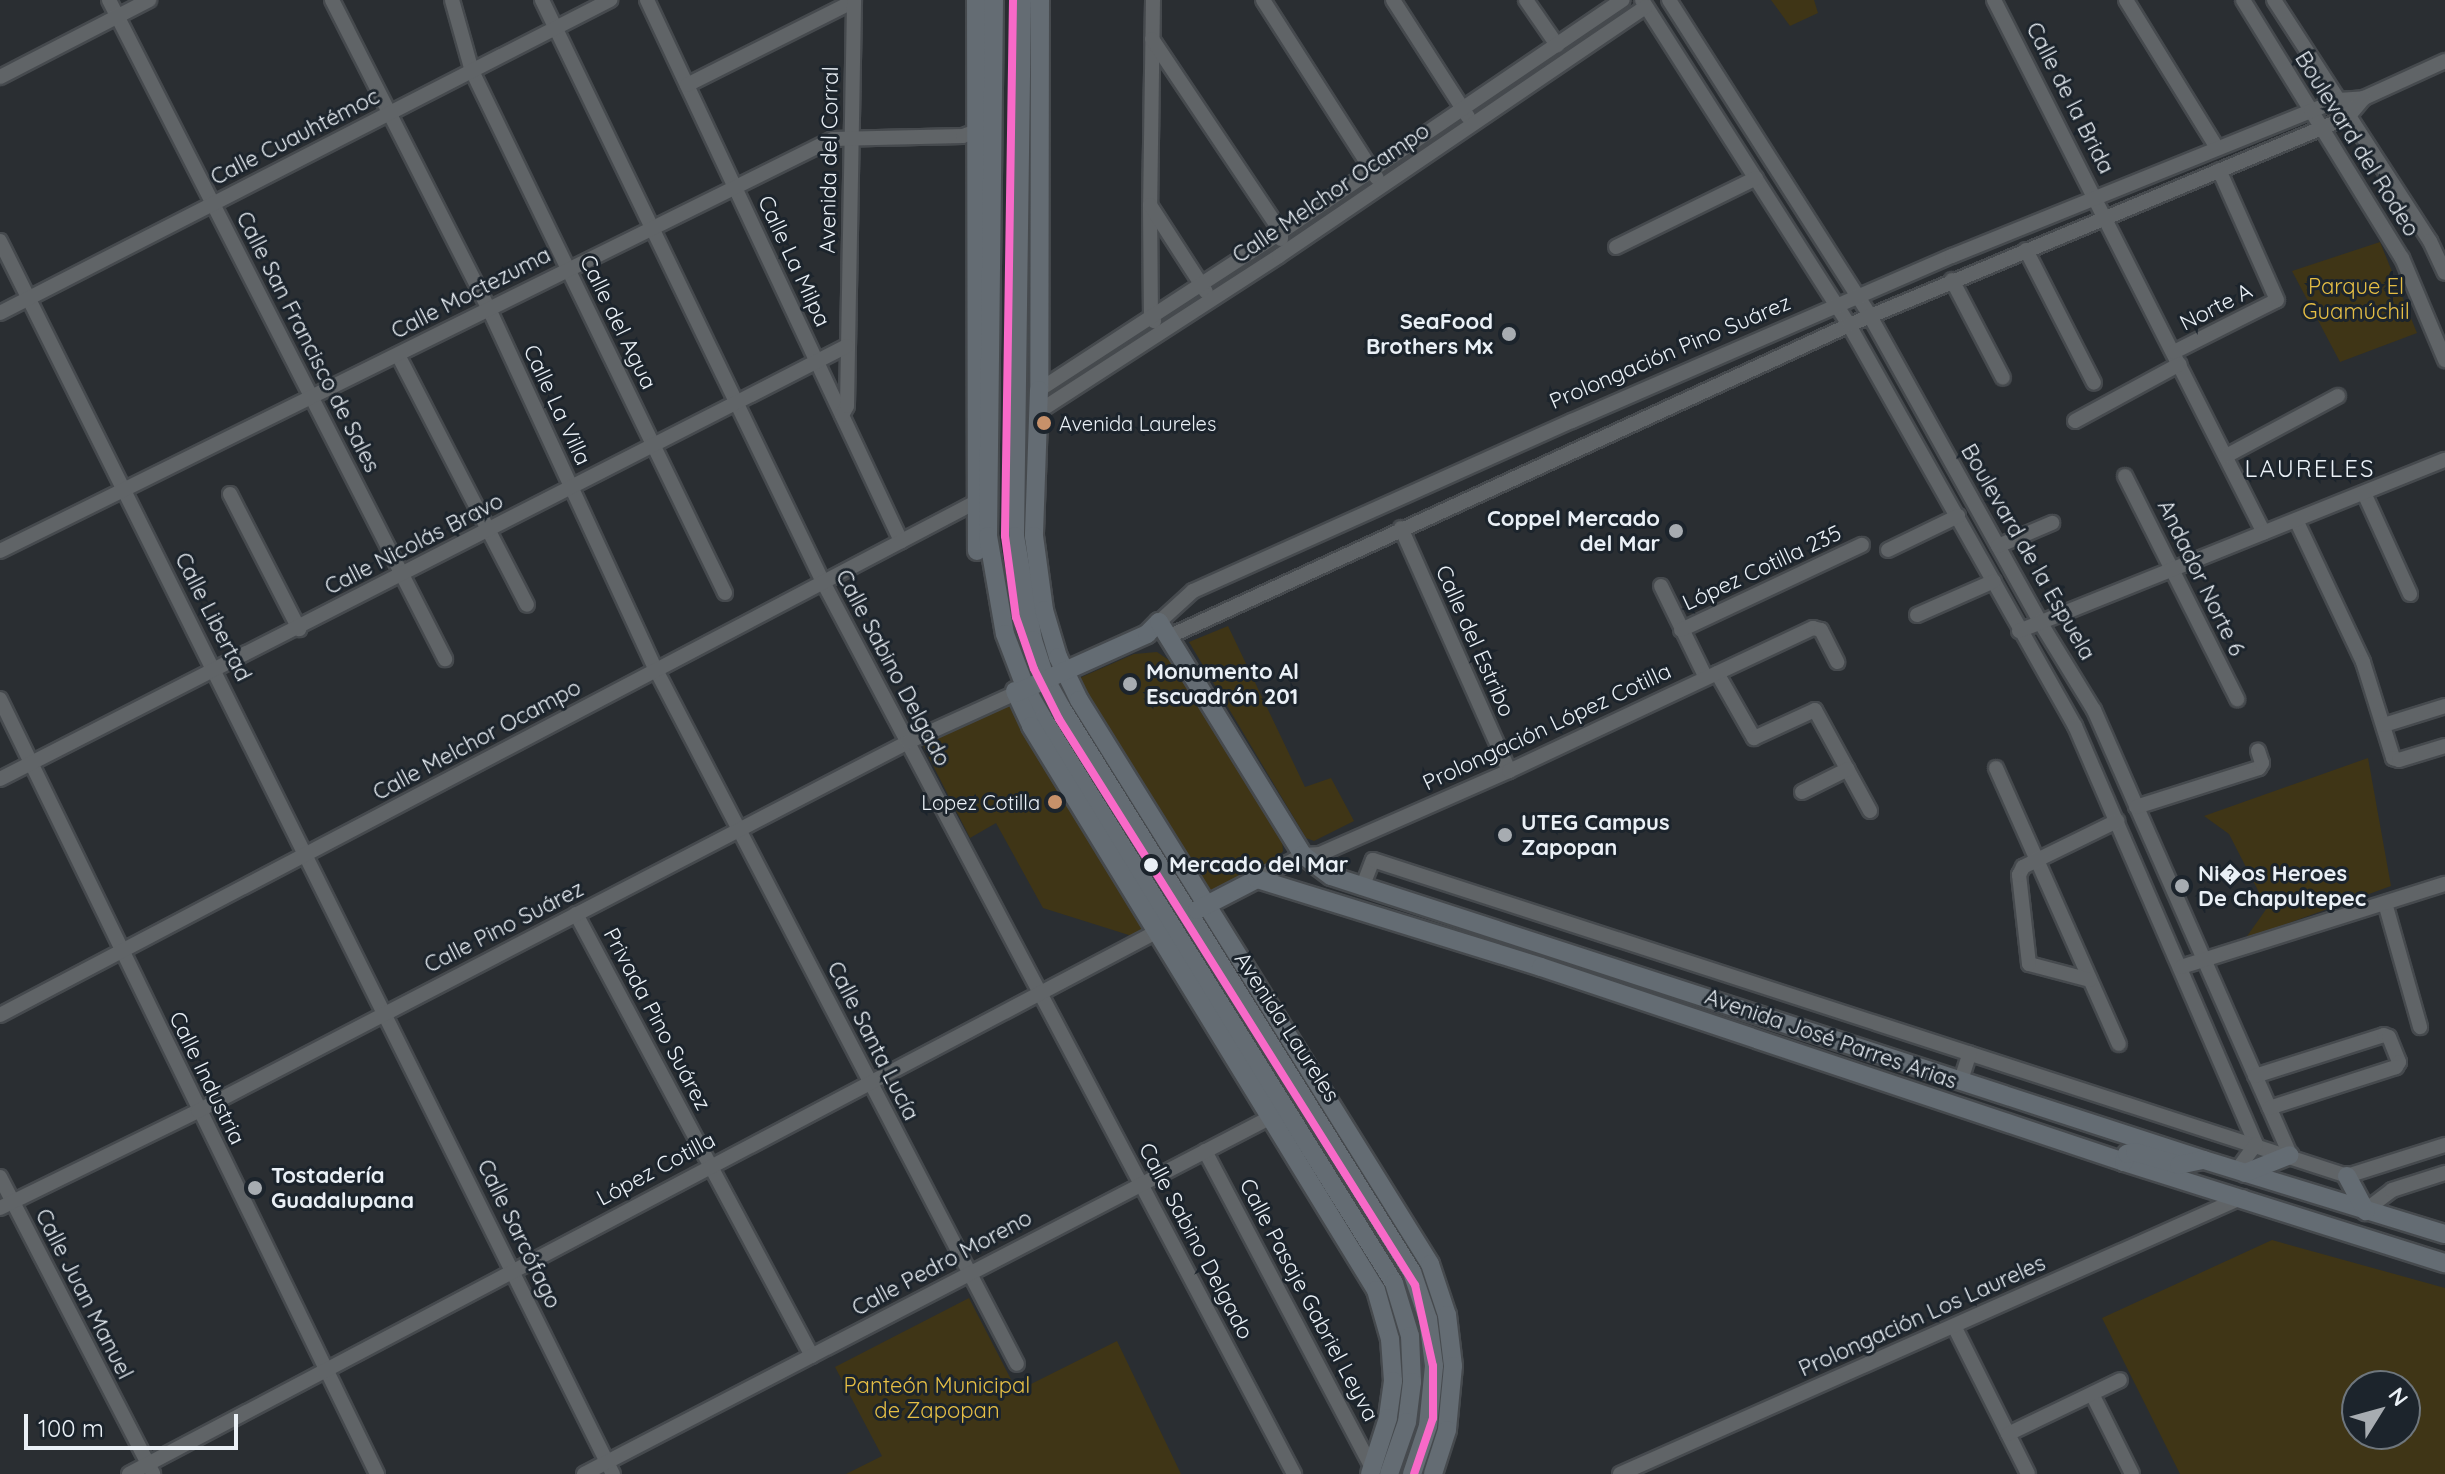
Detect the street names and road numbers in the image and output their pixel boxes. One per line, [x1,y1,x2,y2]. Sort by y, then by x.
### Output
street label: Calle de la Brida [2020,18,2120,178]
street label: Boulevard del Rodeo [2289,47,2425,241]
street label: Avenida del Corral [814,66,844,254]
street label: Calle Cuauhtémoc [206,83,384,191]
street label: Calle Melchor Ocampo [1228,117,1434,269]
street label: Calle La Milpa [752,191,836,331]
street label: Calle San Francisco de Sales [231,207,385,477]
street label: Calle Moctezuma [387,241,555,345]
street label: Calle del Agua [574,250,662,394]
street label: Norte A [2175,278,2257,336]
street label: Prolongación Pino Suárez [1546,289,1794,415]
street label: Calle La Villa [518,341,596,469]
street label: Boulevard de la Espuela [1955,439,2101,665]
street label: Calle Nicolás Bravo [320,488,508,600]
street label: Andador Norte 6 [2152,496,2250,660]
street label: López Cotilla 235 [1678,520,1846,616]
street label: Calle Libertad [169,548,257,686]
street label: Calle del Estribo [1430,561,1520,721]
street label: Calle Sabino Delgado [830,565,956,771]
street label: Prolongación López Cotilla [1419,658,1675,796]
street label: Calle Melchor Ocampo [369,674,585,806]
street label: Calle Pino Suárez [420,876,588,978]
street label: Privada Pino Suárez [598,923,716,1115]
street label: Avenida Laureles [1229,947,1345,1107]
street label: Calle Santa Lucía [822,957,924,1125]
street label: Avenida José Parres Arias [1701,983,1961,1095]
street label: Calle Industria [163,1007,251,1149]
street label: López Cotilla [592,1127,720,1211]
street label: Calle Sabino Delgado [1133,1138,1259,1344]
street label: Calle Sarcófago [472,1155,566,1313]
street label: Calle Pasaje Gabriel Leyva [1234,1174,1384,1426]
street label: Calle Pedro Moreno [848,1204,1036,1322]
street label: Calle Juan Manuel [30,1205,138,1383]
street label: Prolongación Los Laureles [1795,1250,2049,1382]

